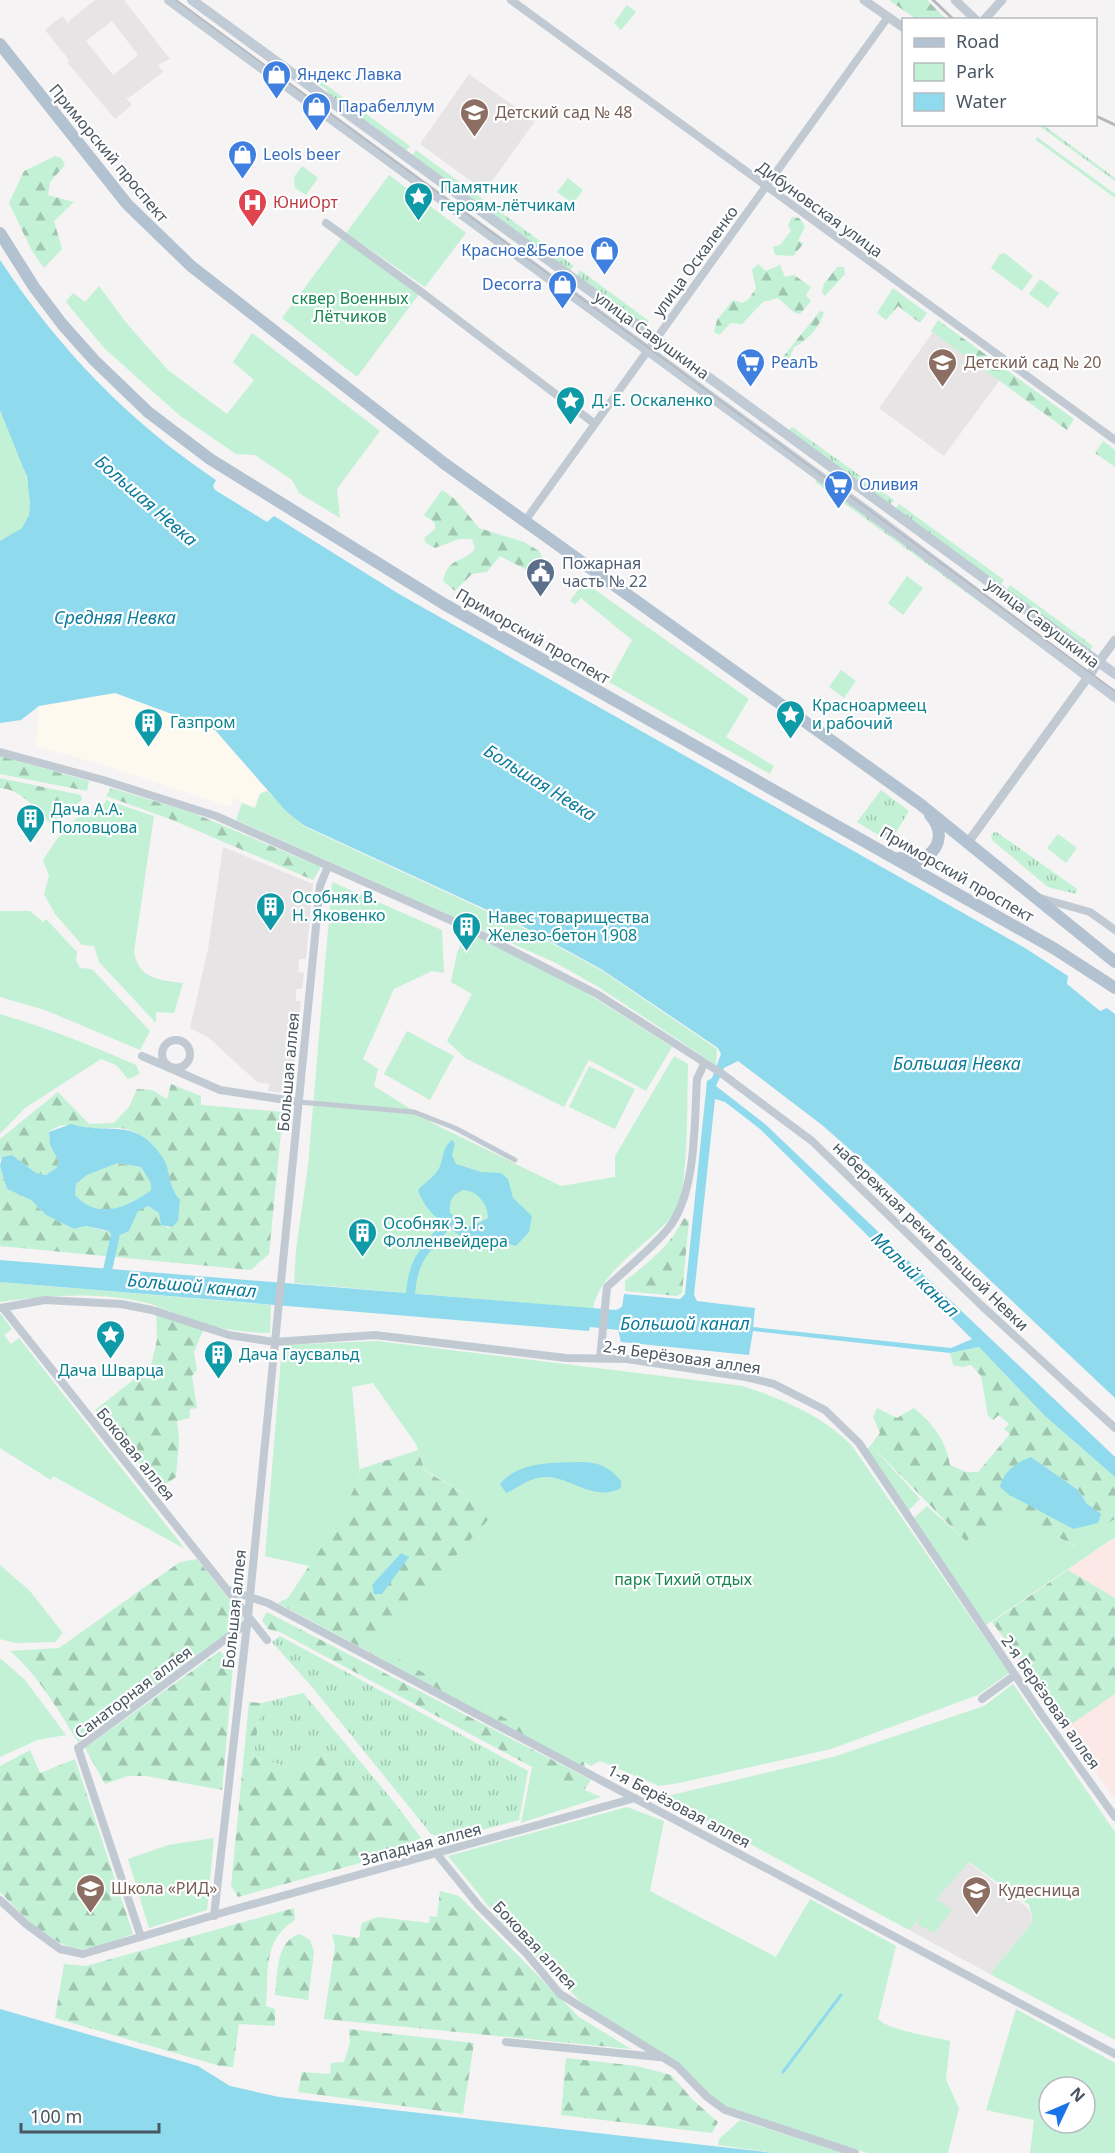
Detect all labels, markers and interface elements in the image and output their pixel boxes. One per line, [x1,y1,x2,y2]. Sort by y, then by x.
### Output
legend [902,18,1097,126]
text: Road [956,29,999,53]
shop icon: Яндекс Лавка [260,58,292,100]
text: Park [956,59,994,83]
place label: Яндекс Лавка [297,63,402,85]
street label: Приморский проспект [44,79,174,227]
text: Water [956,89,1007,113]
shop icon: Парабеллум [301,90,333,132]
place label: Парабеллум [338,95,435,117]
school or university icon: Детский сад № 48 [458,96,490,138]
place label: Детский сад № 48 [495,101,632,123]
shop icon: Leols beer [226,138,258,180]
place label: Leols beer [263,143,341,165]
street label: Дибуновская улица [752,156,888,262]
place label: Памятник героям-лётчикам [440,176,576,216]
place icon: Памятник героям-лётчикам [403,180,435,222]
hospital icon: ЮниОрт [236,186,268,228]
place label: ЮниОрт [273,191,338,213]
street label: улица Оскаленко [647,201,743,321]
shop icon: Красное&Белое [589,234,621,276]
place label: Красное&Белое [461,239,584,261]
shop icon: Decorra [547,268,579,310]
place label: Decorra [482,273,542,295]
street label: улица Савушкина [590,286,714,384]
park label: сквер Военных Лётчиков [292,287,409,327]
supermarket icon: РеалЪ [734,346,766,388]
school or university icon: Детский сад № 20 [927,346,959,388]
place label: РеалЪ [771,351,818,373]
place label: Детский сад № 20 [964,351,1101,373]
place icon: Д. Е. Оскаленко [555,384,587,426]
place label: Д. Е. Оскаленко [592,389,713,411]
water label: Большая Невка [91,449,203,551]
supermarket icon: Оливия [822,468,854,510]
place label: Оливия [859,473,919,495]
place label: Пожарная часть № 22 [562,552,647,592]
public building icon: Пожарная часть № 22 [525,556,557,598]
street label: улица Савушкина [982,573,1104,673]
street label: Приморский проспект [452,583,615,689]
water label: Средняя Невка [54,605,176,629]
place label: Красноармеец и рабочий [812,694,926,734]
place icon: Красноармеец и рабочий [775,698,807,740]
building icon: Газпром [133,706,165,748]
place label: Газпром [170,711,235,733]
water label: Большая Невка [480,738,601,826]
place label: Дача А.А. Половцова [51,798,137,838]
building icon: Дача А.А. Половцова [14,802,46,844]
street label: Приморский проспект [876,821,1039,927]
place label: Особняк В. Н. Яковенко [292,886,386,926]
building icon: Особняк В. Н. Яковенко [255,890,287,932]
place label: Навес товарищества Железо-бетон 1908 [488,906,649,946]
building icon: Навес товарищества Железо-бетон 1908 [451,910,483,952]
street label: Большая аллея [272,1011,304,1133]
water label: Большая Невка [893,1051,1021,1075]
street label: набережная реки Большой Невки [828,1136,1034,1336]
place label: Особняк Э. Г. Фолленвейдера [383,1212,508,1252]
building icon: Особняк Э. Г. Фолленвейдера [346,1216,378,1258]
water label: Малый канал [867,1226,965,1322]
water label: Большой канал [127,1267,258,1303]
water label: Большой канал [620,1311,750,1335]
place icon: Дача Шварца [95,1318,127,1360]
street label: 2-я Берёзовая аллея [602,1335,762,1379]
building icon: Дача Гаусвальд [202,1338,234,1380]
place label: Дача Гаусвальд [239,1343,360,1365]
place label: Дача Шварца [58,1359,164,1381]
street label: Боковая аллея [92,1403,180,1505]
street label: Большая аллея [217,1548,251,1670]
park label: парк Тихий отдых [614,1568,753,1590]
street label: 2-я Берёзовая аллея [996,1631,1106,1773]
street label: Санаторная аллея [70,1641,196,1743]
street label: 1-я Берёзовая аллея [604,1759,754,1853]
street label: Западная аллея [358,1817,484,1871]
school or university icon: Школа «РИД» [74,1872,106,1914]
school or university icon: Кудесница [961,1874,993,1916]
place label: Школа «РИД» [111,1877,217,1899]
place label: Кудесница [998,1879,1080,1901]
street label: Боковая аллея [488,1896,582,1994]
north arrow [1037,2075,1097,2135]
text: N [1065,2082,1090,2107]
scale bar [21,2096,159,2134]
text: 100 m [30,2104,82,2128]

